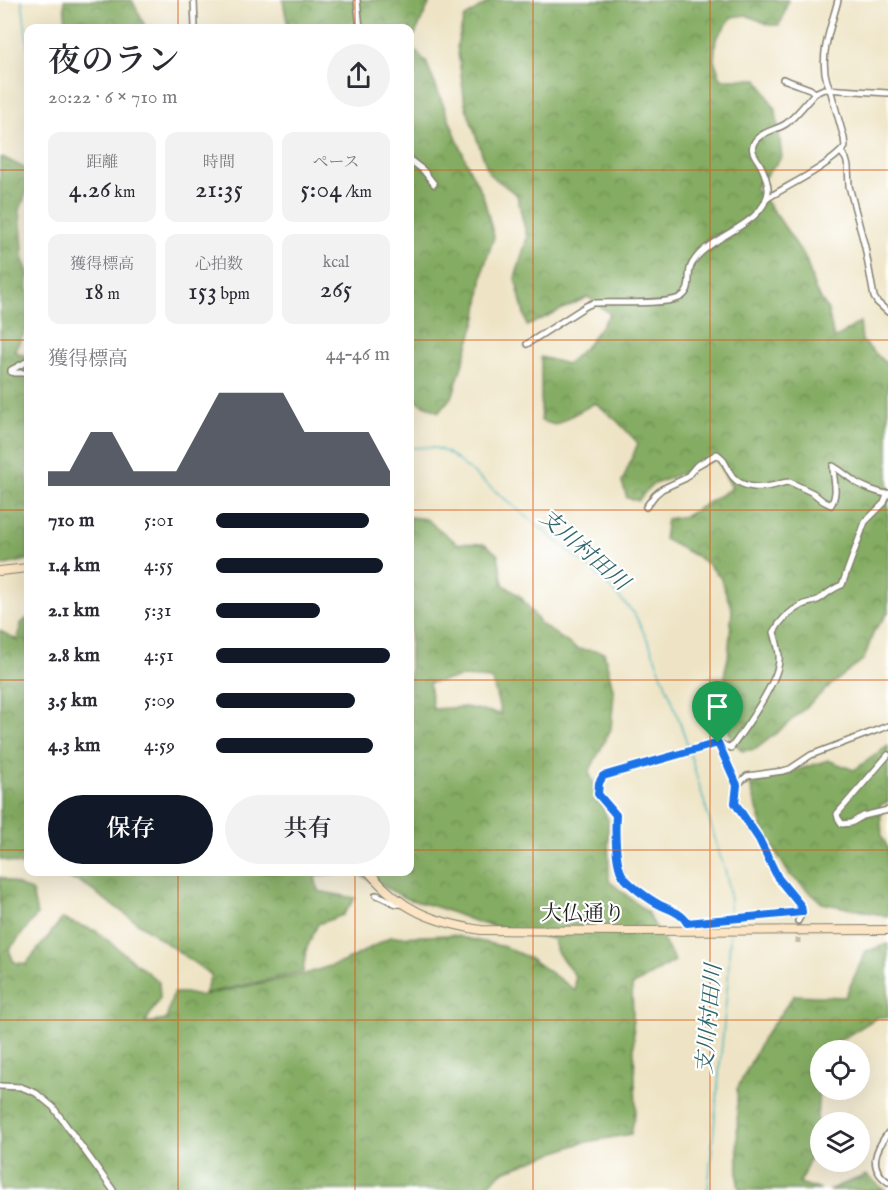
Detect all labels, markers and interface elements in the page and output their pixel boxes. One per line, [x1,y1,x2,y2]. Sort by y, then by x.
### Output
text: 夜のラン [48,41,180,83]
button: share [327,44,390,107]
text: 20:22 · 6 × 710 m [48,85,177,110]
text: 距離 [86,153,118,173]
text: 時間 [203,153,235,173]
text: ペース [312,153,360,173]
text: 4.26 [69,173,111,206]
text: 21:35 [195,173,243,206]
text: 5:04 [300,173,342,206]
text: km [111,183,135,203]
text: /km [342,183,372,203]
text: kcal [323,253,349,273]
text: 獲得標高 [70,255,134,275]
text: 心拍数 [195,255,243,275]
text: 265 [320,273,352,306]
text: 18 [84,275,104,308]
text: 153 [188,275,217,308]
text: m [104,285,120,305]
text: bpm [217,285,250,305]
text: 44–46 m [326,342,390,367]
text: 獲得標高 [48,347,128,372]
water label: 支川村田川 [533,504,636,598]
text: 710 m [48,508,94,533]
text: 5:01 [144,508,174,533]
text: 1.4 km [48,553,100,578]
text: 4:55 [144,553,174,578]
text: 2.1 km [48,598,100,623]
text: 5:31 [144,598,171,623]
text: 2.8 km [48,643,100,668]
text: 4:51 [144,643,174,668]
pin [692,681,743,743]
text: 3.5 km [48,688,98,713]
text: 5:09 [144,688,175,713]
icon: arrive [701,690,734,723]
text: 4.3 km [48,733,101,758]
text: 4:59 [144,733,175,758]
button: 保存 [48,795,213,864]
button: 共有 [225,795,390,864]
street label: 大仏通り [541,901,625,928]
water label: 支川村田川 [691,961,729,1075]
map controls [810,1040,870,1172]
button: locate [810,1040,870,1100]
button: layers [810,1112,870,1172]

